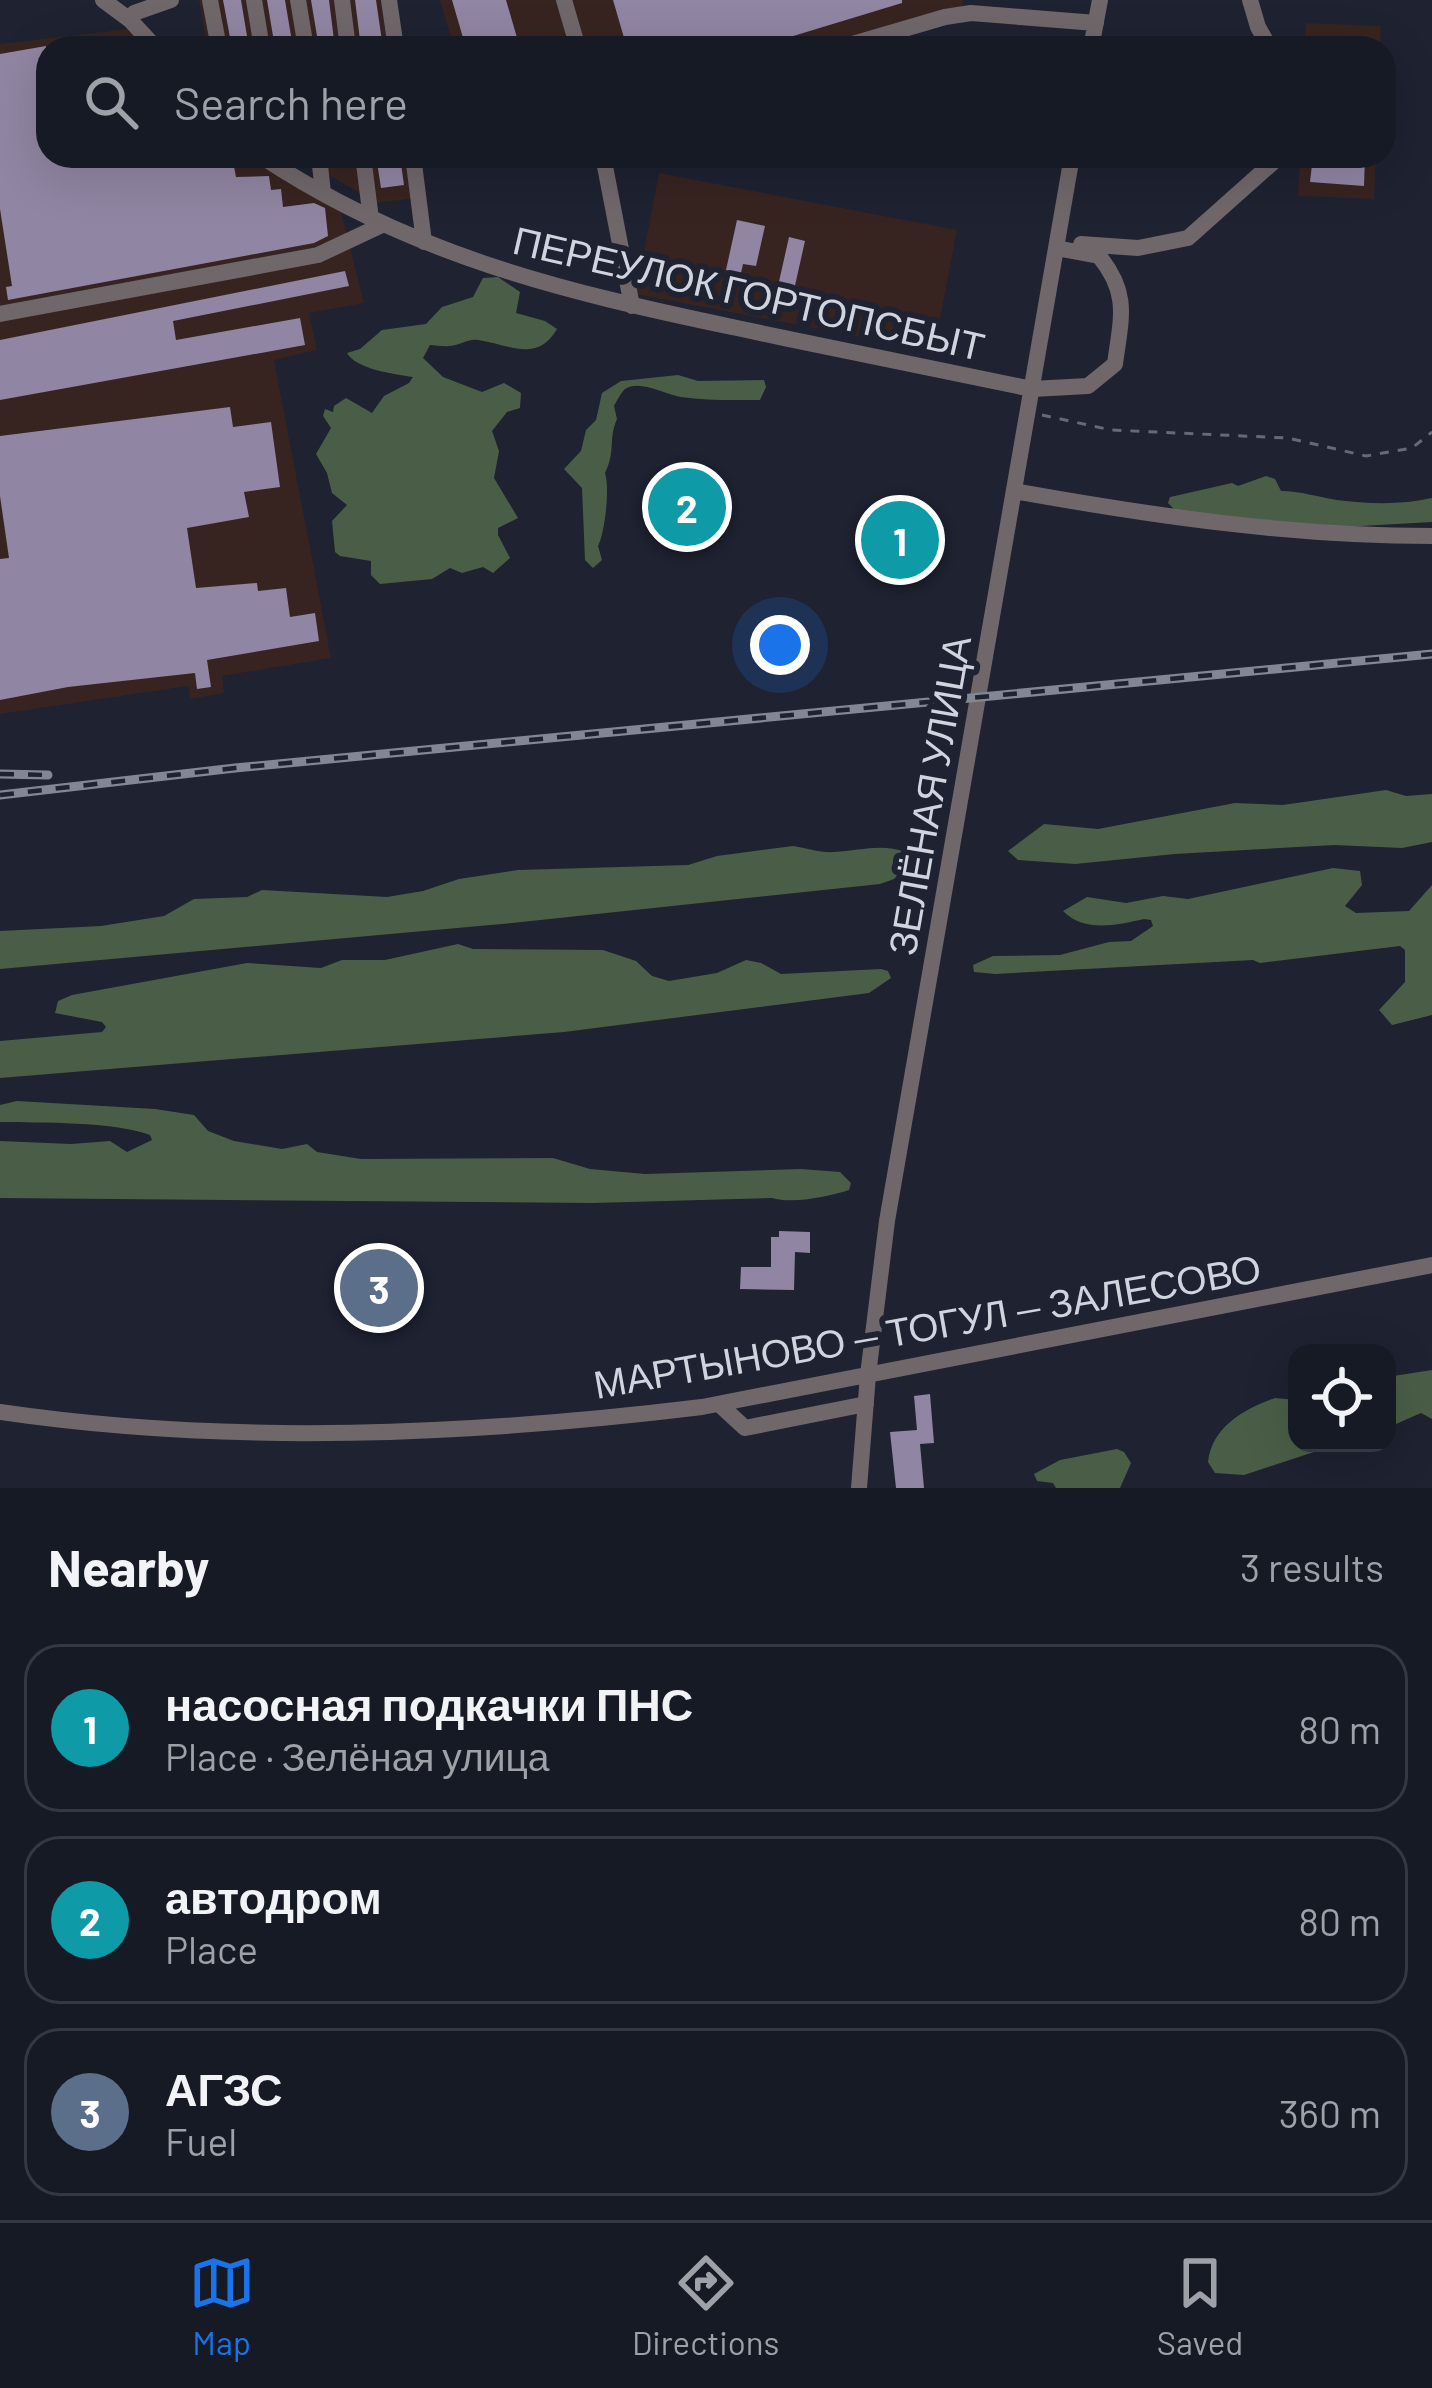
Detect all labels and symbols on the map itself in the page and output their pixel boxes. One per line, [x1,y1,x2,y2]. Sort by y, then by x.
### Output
street label: ПЕРЕУЛОК ГОРТОПСБЫТ [509,215,989,369]
pin: 2 [648,462,726,552]
pin: 1 [861,495,939,585]
your location [750,615,810,675]
street label: ЗЕЛЁНАЯ УЛИЦА [877,632,979,958]
pin: 3 [340,1243,418,1333]
street label: МАРТЫНОВО — ТОГУЛ — ЗАЛЕСОВО [590,1243,1264,1407]

